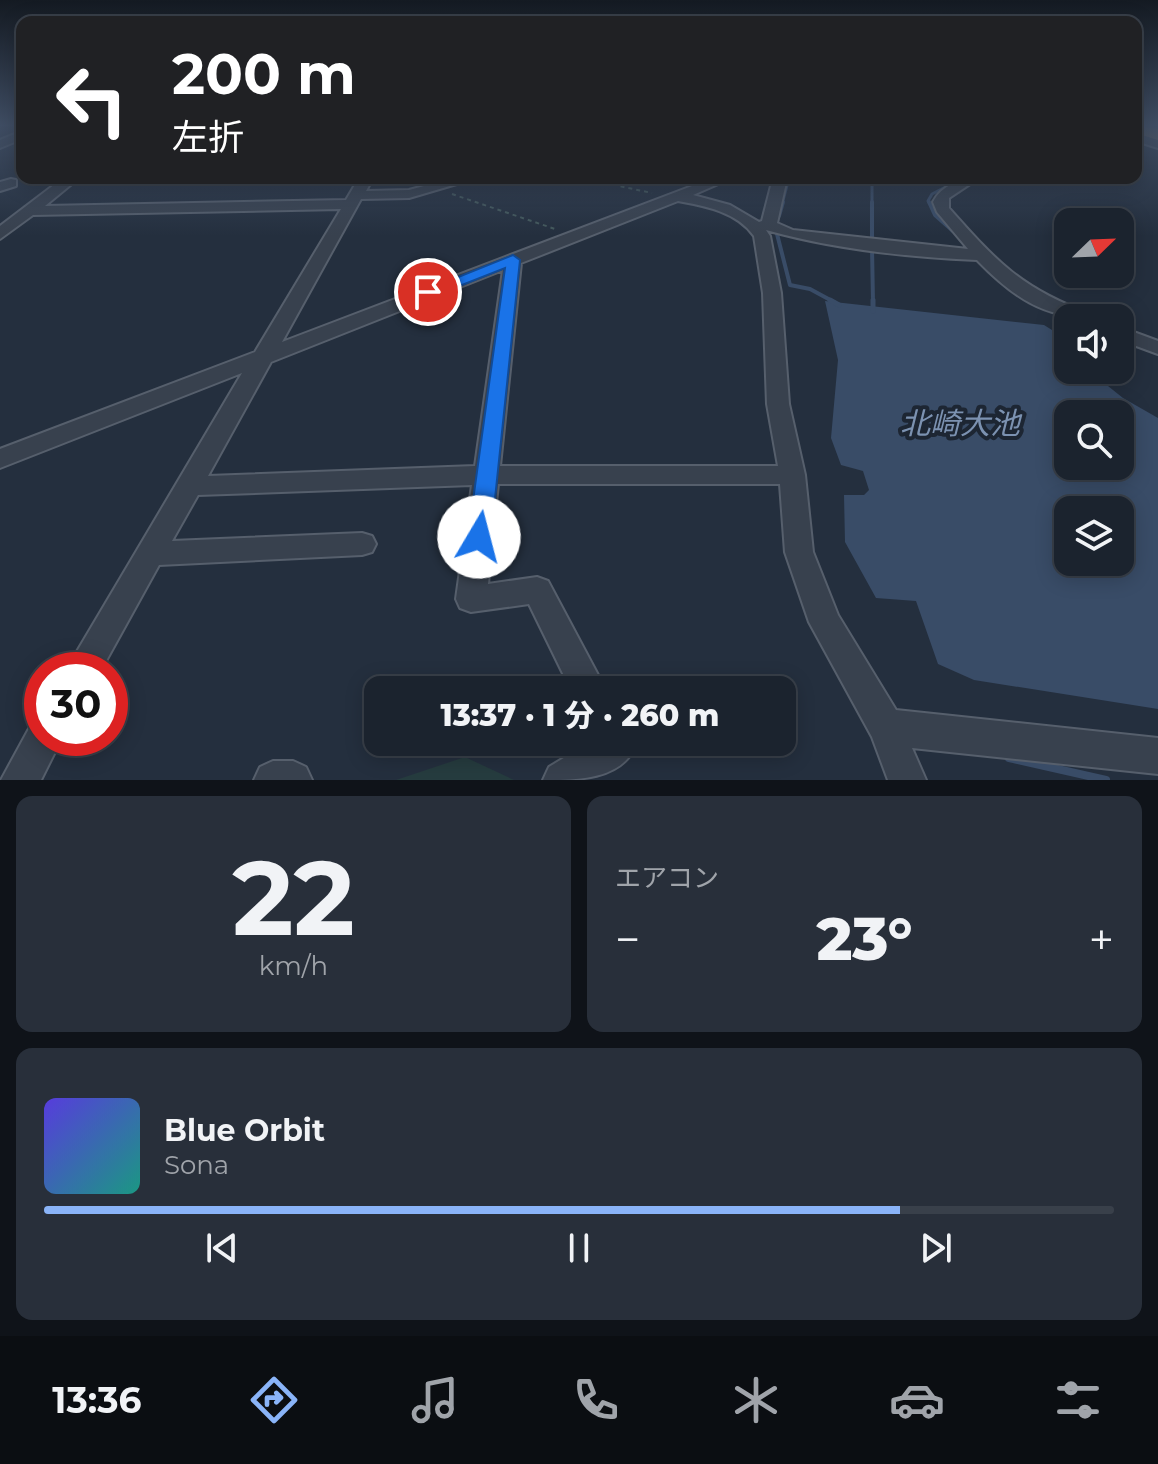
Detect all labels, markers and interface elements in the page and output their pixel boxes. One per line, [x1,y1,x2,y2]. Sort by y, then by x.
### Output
text: 200 m [172,40,356,108]
icon: left [40,48,144,152]
text: 左折 [172,115,244,159]
north arrow [1054,208,1134,288]
map controls [1054,208,1134,576]
pin [394,258,462,326]
icon: arrive [406,270,450,314]
button: sound [1054,304,1134,384]
button: search [1054,400,1134,480]
water label: 北崎大池 [900,405,1023,442]
position arrow [437,495,521,579]
button: layers [1054,496,1134,576]
speed limit sign: 30 [24,652,128,756]
text: 13:37 · 1 分 · 260 m [441,697,719,734]
text: 22 [232,834,355,961]
text: エアコン [615,862,719,894]
text: 23° [816,902,913,975]
text: − [615,912,640,966]
text: + [1089,912,1114,966]
text: km/h [259,950,328,982]
text: Blue Orbit [164,1112,325,1149]
text: Sona [164,1149,229,1181]
icon: previous [200,1226,244,1270]
icon: pause [557,1226,601,1270]
icon: next [914,1226,958,1270]
icon: directions [246,1372,302,1428]
icon: music [407,1372,463,1428]
icon: phone [568,1372,624,1428]
icon: climate [728,1372,784,1428]
icon: car [889,1372,945,1428]
icon: filters [1050,1372,1106,1428]
text: 13:36 [52,1378,141,1422]

